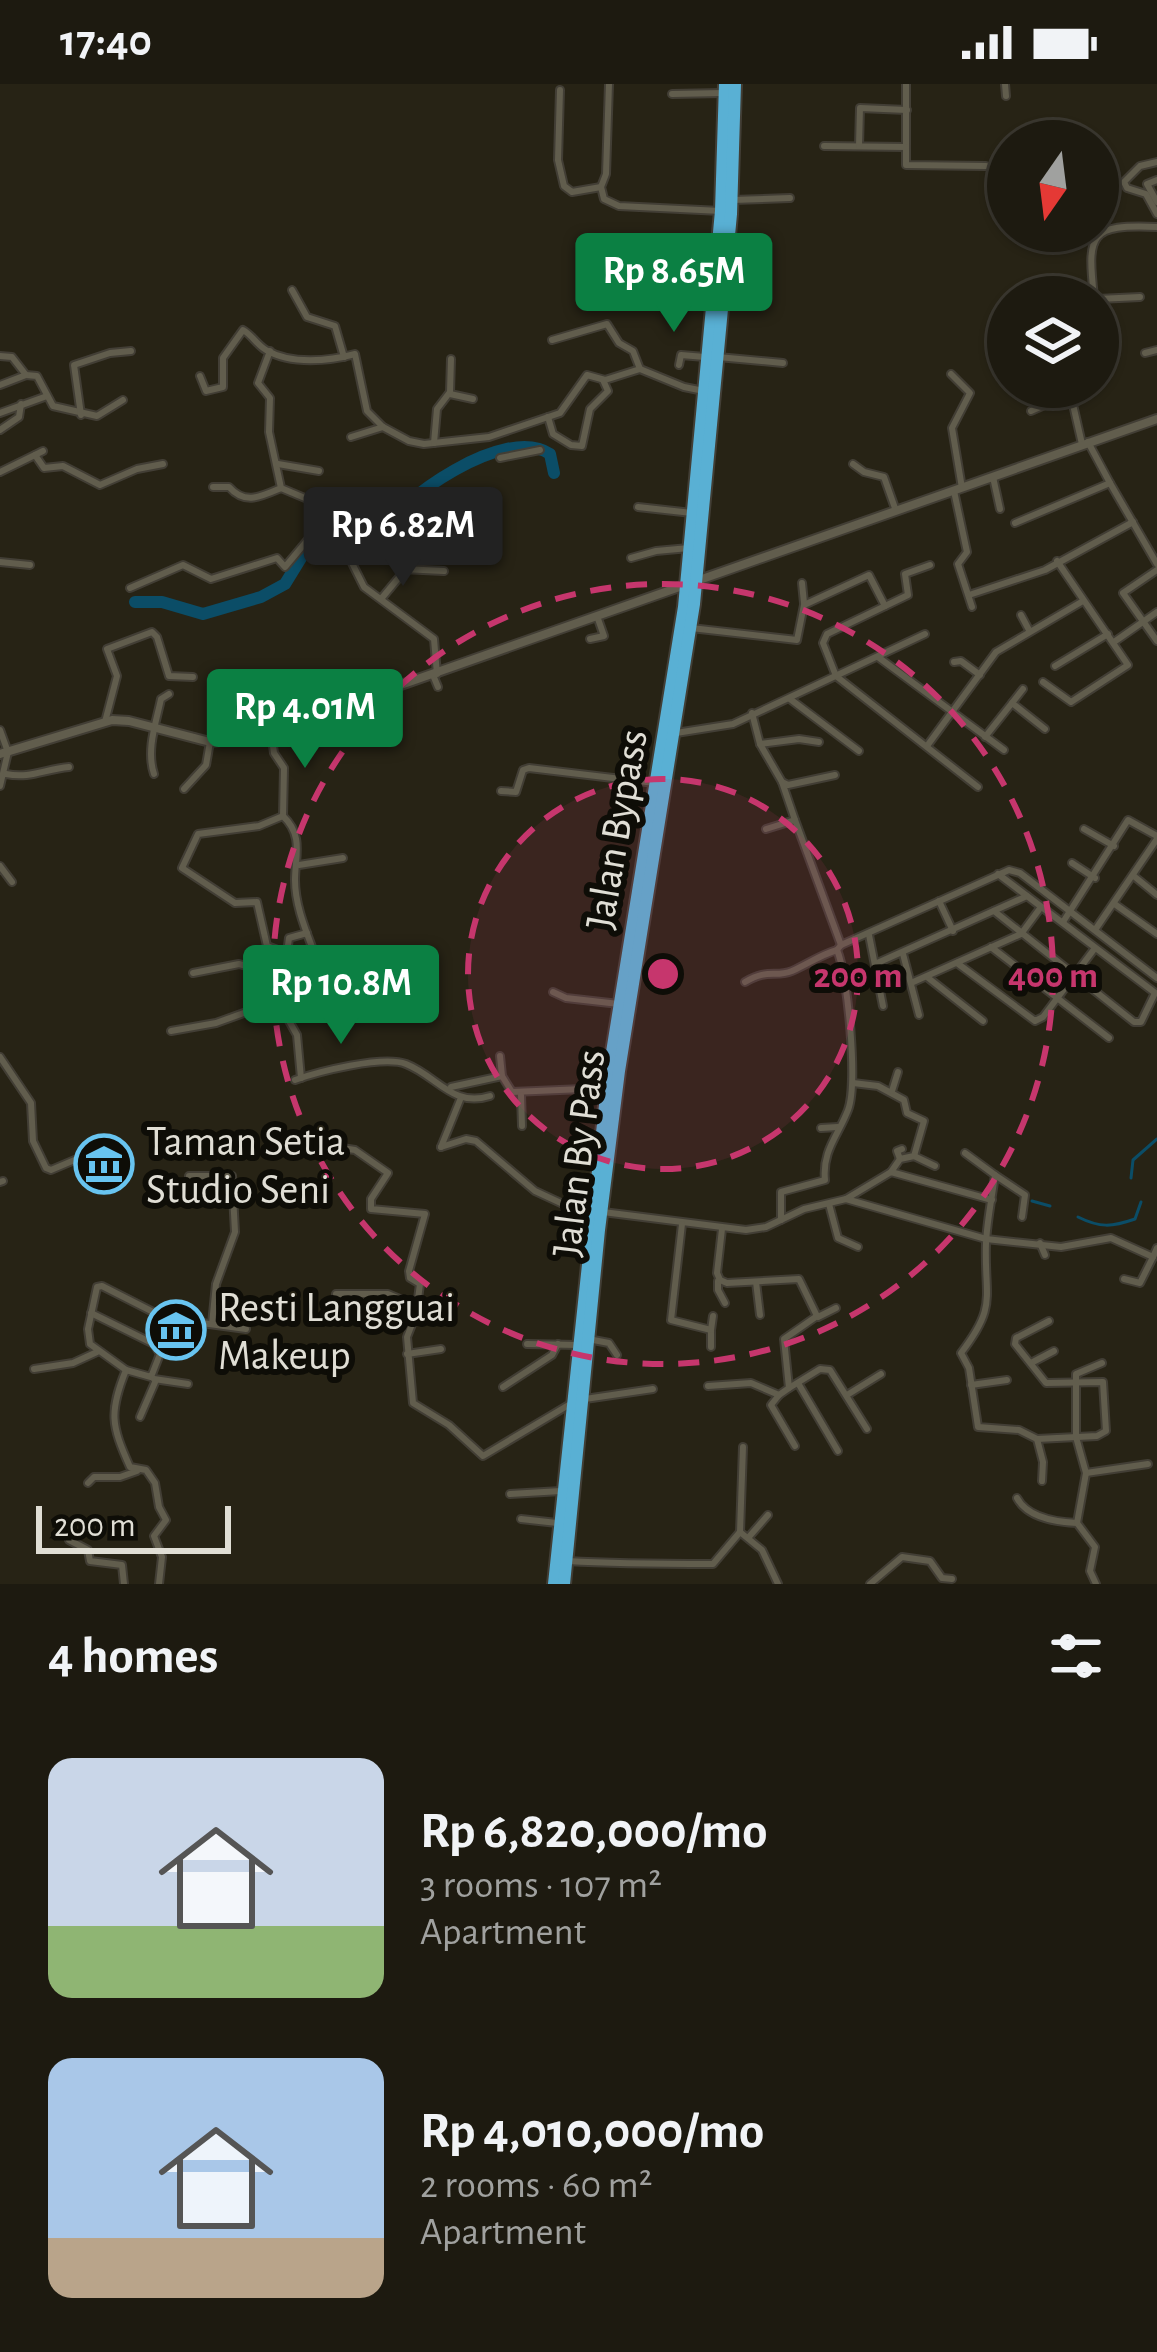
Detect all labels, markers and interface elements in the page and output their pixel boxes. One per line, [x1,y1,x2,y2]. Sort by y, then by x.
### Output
text: 17:40 [60,19,152,64]
north arrow [987,120,1119,252]
map controls [987,120,1119,408]
pin: Rp 8.65M [550,233,798,335]
text: Rp 8.65M [602,252,746,291]
button: layers [987,276,1119,408]
pin: Rp 6.82M [279,487,527,589]
text: Rp 6.82M [331,506,475,545]
pin: Rp 4.01M [181,669,429,771]
text: Rp 4.01M [234,688,376,727]
street label: Jalan Bypass [579,726,655,932]
pin: Rp 10.8M [217,945,465,1047]
centre of rings [642,953,684,995]
text: 200 m [814,958,902,994]
text: 400 m [1008,958,1098,994]
text: Rp 10.8M [270,964,412,1003]
street label: Jalan By Pass [545,1047,613,1259]
place label: Taman Setia Studio Seni [146,1121,345,1211]
museum icon: Taman Setia Studio Seni [73,1133,135,1195]
place label: Resti Langguai Makeup [218,1287,455,1377]
museum icon: Resti Langguai Makeup [145,1299,207,1361]
scale bar [36,1500,231,1553]
text: 200 m [54,1510,136,1543]
icon: filters [1043,1623,1109,1689]
text: 4 homes [48,1631,218,1682]
icon: home [144,1806,288,1950]
text: Rp 6,820,000/mo [420,1806,767,1857]
text: 3 rooms · 107 m² [420,1866,662,1905]
text: Apartment [420,1913,586,1952]
icon: home [144,2106,288,2250]
text: Rp 4,010,000/mo [420,2106,764,2157]
text: 2 rooms · 60 m² [420,2166,652,2205]
text: Apartment [420,2213,586,2252]

